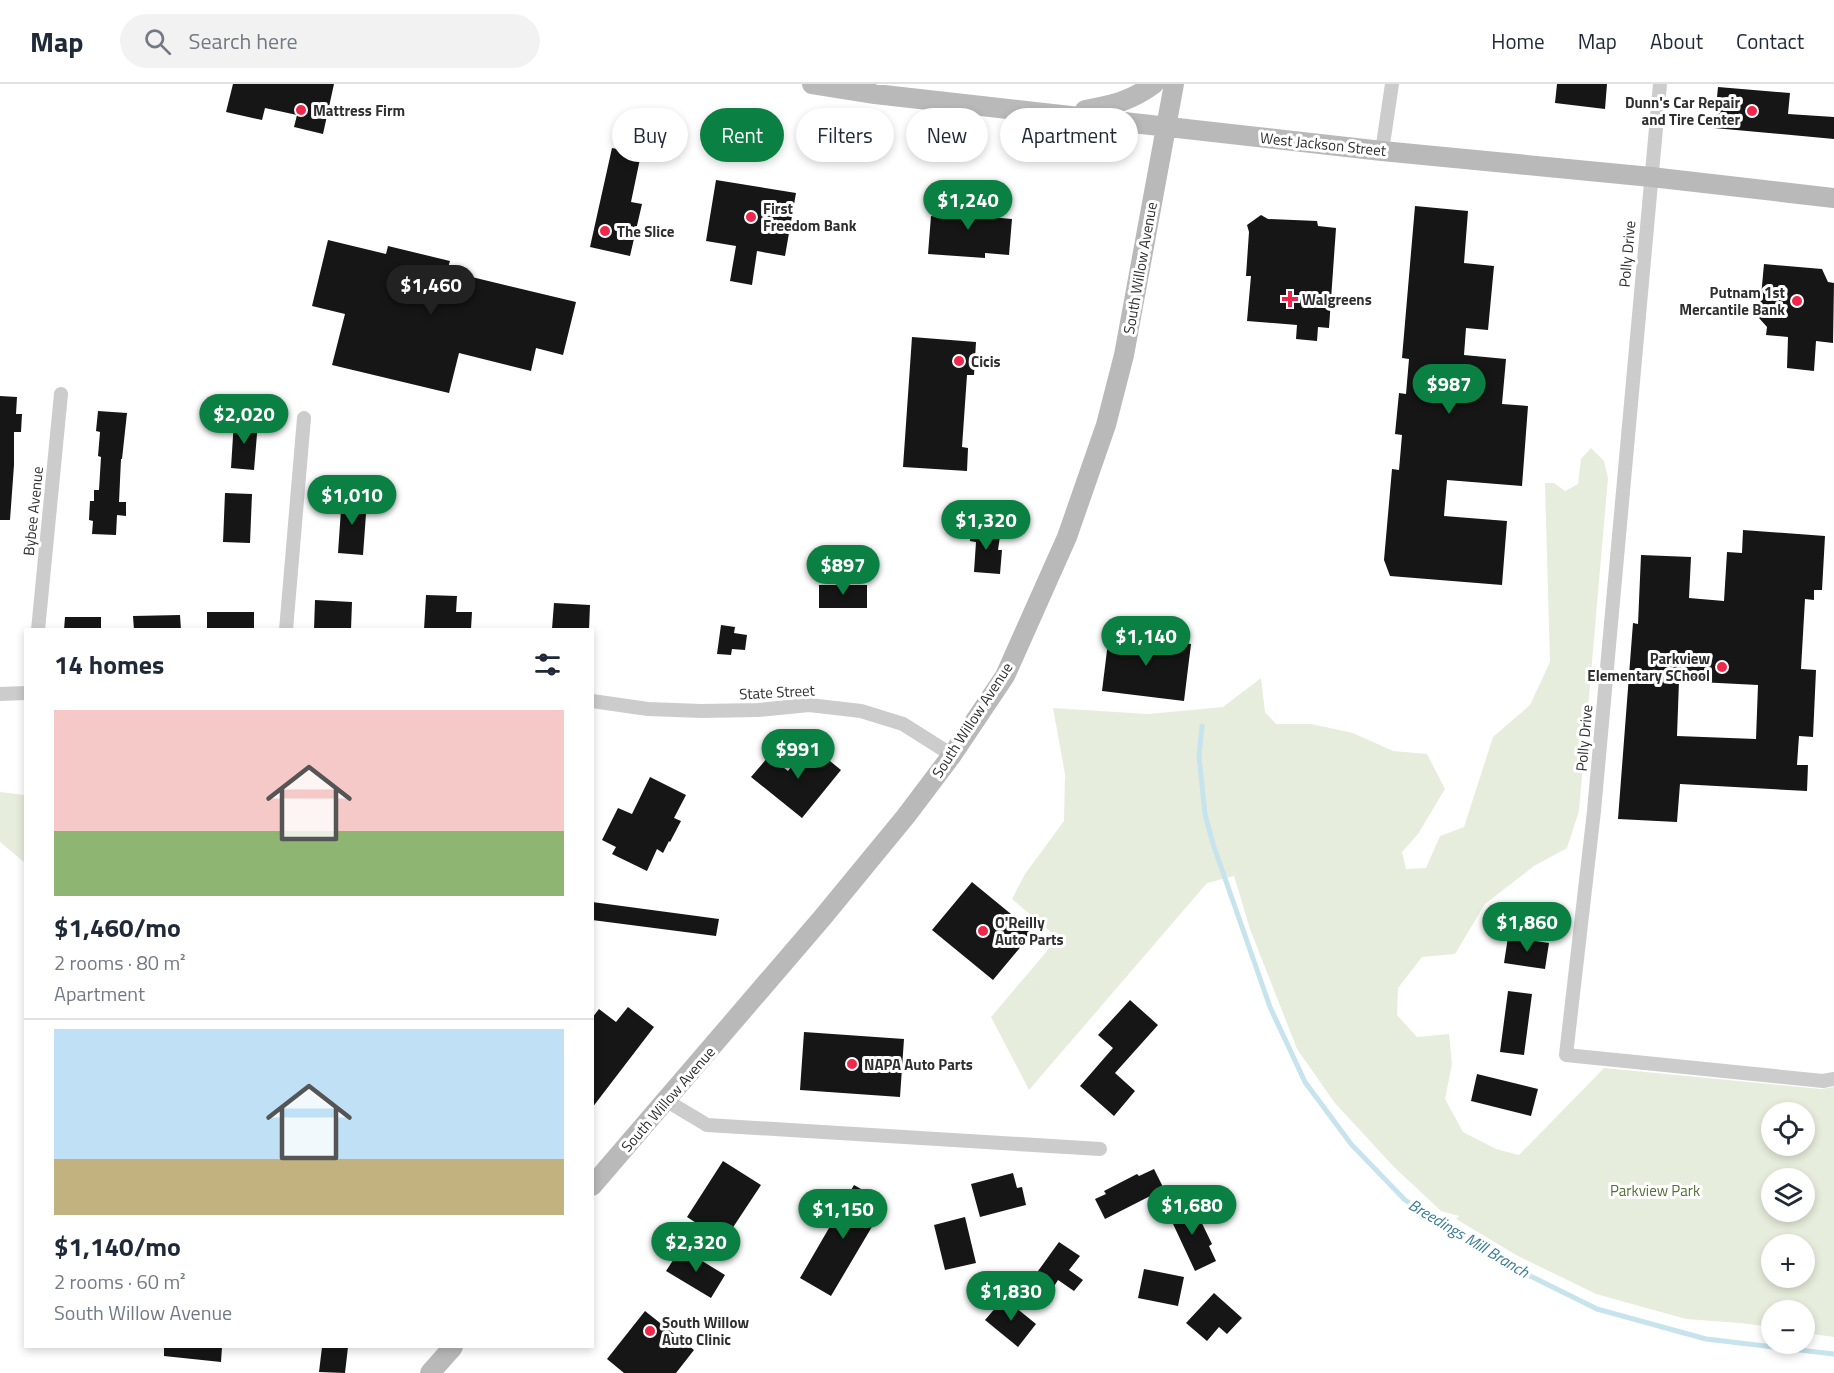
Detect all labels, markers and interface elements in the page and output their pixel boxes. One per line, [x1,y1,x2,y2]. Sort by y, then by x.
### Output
search box [120,14,540,68]
text: Map [30,20,84,63]
text: Search here [189,24,298,58]
icon: search [141,25,174,58]
text: Home [1491,25,1545,57]
text: Map [1578,25,1617,57]
text: About [1650,25,1703,57]
text: Contact [1736,25,1804,57]
place label: Dunn's Car Repair and Tire Center [1625,91,1740,131]
place label: Mattress Firm [313,99,405,122]
marker: Mattress Firm [294,103,308,117]
marker: Dunn's Car Repair and Tire Center [1745,104,1759,118]
chip: Buy [612,108,688,162]
chip: Rent [700,108,784,162]
chip: Filters [796,108,894,162]
chip: New [906,108,988,162]
chip: Apartment [1000,108,1138,162]
street label: West Jackson Street [1259,126,1388,162]
pin: $1,240 [919,180,1017,231]
text: $1,240 [937,184,999,215]
place label: First Freedom Bank [763,197,857,237]
street label: South Willow Avenue [1117,200,1163,336]
marker: First Freedom Bank [744,210,758,224]
place label: The Slice [617,220,675,243]
street label: Polly Drive [1613,220,1641,288]
marker: The Slice [598,224,612,238]
pin: $1,460 [382,265,480,316]
text: $1,460 [400,269,462,300]
place label: Putnam 1st Mercantile Bank [1679,281,1786,321]
place label: Walgreens [1302,288,1372,311]
marker: Walgreens [1283,292,1297,306]
marker: Putnam 1st Mercantile Bank [1790,294,1804,308]
place label: Cicis [971,350,1001,373]
marker: Cicis [952,354,966,368]
pin: $987 [1413,364,1485,415]
text: $987 [1427,368,1471,399]
pin: $2,020 [195,394,293,445]
text: $2,020 [213,398,275,429]
street label: Bybee Avenue [17,465,49,557]
pin: $1,010 [303,475,401,526]
text: $1,010 [321,479,383,510]
pin: $1,320 [937,500,1035,551]
text: $1,320 [955,504,1017,535]
pin: $897 [807,545,879,596]
text: $897 [821,549,865,580]
pin: $1,140 [1097,616,1195,667]
text: $1,140 [1115,620,1177,651]
text: 14 homes [54,645,164,684]
place label: Parkview Elementary SChool [1587,647,1710,687]
icon: filters [531,648,564,681]
street label: South Willow Avenue [926,658,1018,782]
marker: Parkview Elementary SChool [1715,660,1729,674]
street label: State Street [739,678,816,705]
street label: Polly Drive [1570,704,1598,772]
pin: $991 [762,729,834,780]
text: $991 [776,733,820,764]
icon: home [255,749,363,857]
pin: $1,860 [1478,902,1576,953]
text: $1,860 [1496,906,1558,937]
text: $1,460/mo [54,908,181,947]
place label: O'Reilly Auto Parts [995,911,1064,951]
marker: O'Reilly Auto Parts [976,924,990,938]
text: 2 rooms · 80 m² [54,947,186,978]
text: Apartment [54,978,145,1009]
street label: South Willow Avenue [615,1041,721,1157]
place label: NAPA Auto Parts [864,1053,973,1076]
marker: NAPA Auto Parts [845,1057,859,1071]
icon: home [255,1068,363,1176]
map controls [1761,1102,1815,1354]
button: locate [1761,1102,1815,1156]
button: layers [1761,1168,1815,1222]
park label: Parkview Park [1610,1179,1700,1202]
pin: $1,680 [1143,1185,1241,1236]
pin: $1,150 [794,1189,892,1240]
text: $1,680 [1161,1189,1223,1220]
text: $1,150 [812,1193,874,1224]
water label: Breedings Mill Branch [1404,1193,1535,1284]
pin: $2,320 [647,1222,745,1273]
text: $2,320 [665,1226,727,1257]
text: $1,140/mo [54,1227,181,1266]
button: + [1761,1234,1815,1288]
text: 2 rooms · 60 m² [54,1266,186,1297]
pin: $1,830 [962,1271,1060,1322]
text: $1,830 [980,1275,1042,1306]
text: South Willow Avenue [54,1297,232,1328]
button: − [1761,1300,1815,1354]
place label: South Willow Auto Clinic [662,1311,749,1351]
marker: South Willow Auto Clinic [643,1324,657,1338]

